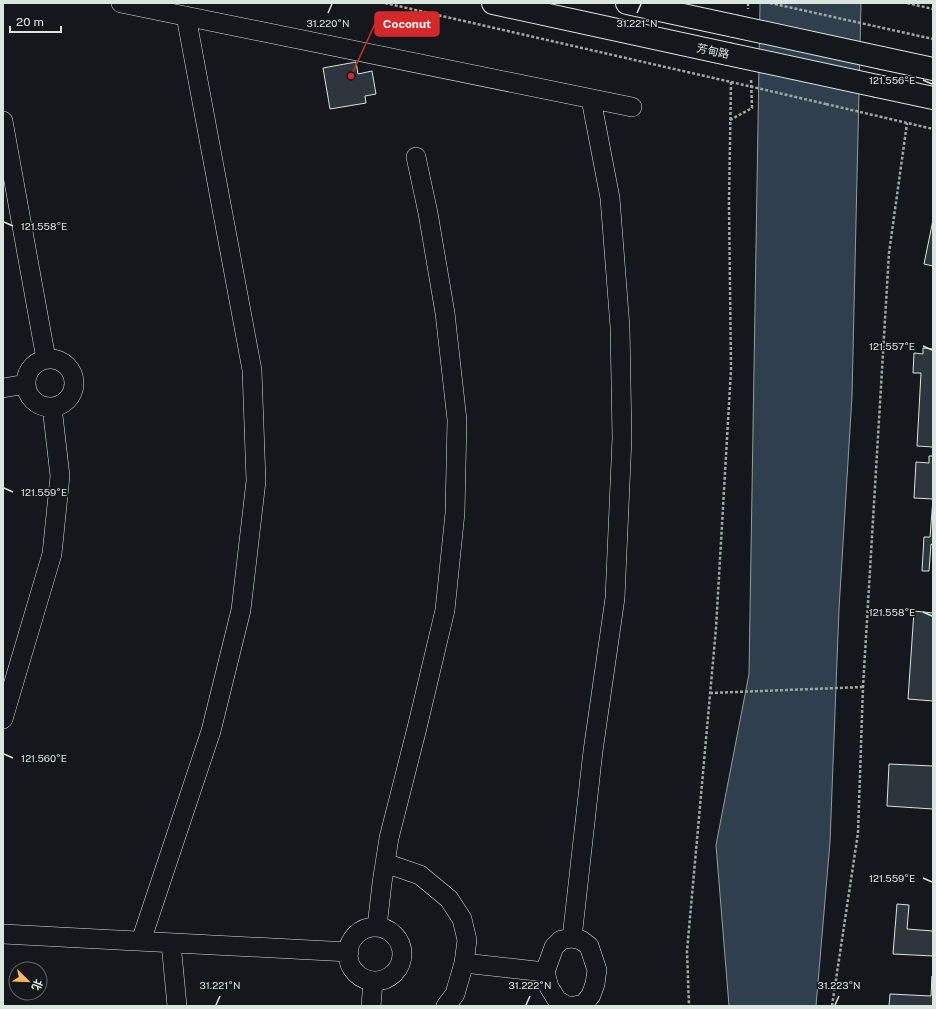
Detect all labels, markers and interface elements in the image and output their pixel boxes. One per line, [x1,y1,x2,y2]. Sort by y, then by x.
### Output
scale bar [10,8,61,34]
callout: Coconut [375,12,439,36]
text: 20 m [16,15,44,29]
text: 31.220°N [306,17,350,29]
text: Coconut [383,17,431,31]
text: 31.221°N [617,17,657,29]
street label: 芳甸路 [696,42,730,60]
text: 121.556°E [869,74,915,86]
text: 121.558°E [21,220,67,232]
text: 121.557°E [869,340,915,352]
text: 121.559°E [21,486,67,498]
text: 121.558°E [869,606,915,618]
text: 121.560°E [21,752,67,764]
text: 121.559°E [869,872,915,884]
north arrow [8,961,48,1001]
text: 北 [30,978,45,992]
text: 31.221°N [200,979,240,991]
text: 31.222°N [509,979,551,991]
text: 31.223°N [817,979,861,991]

